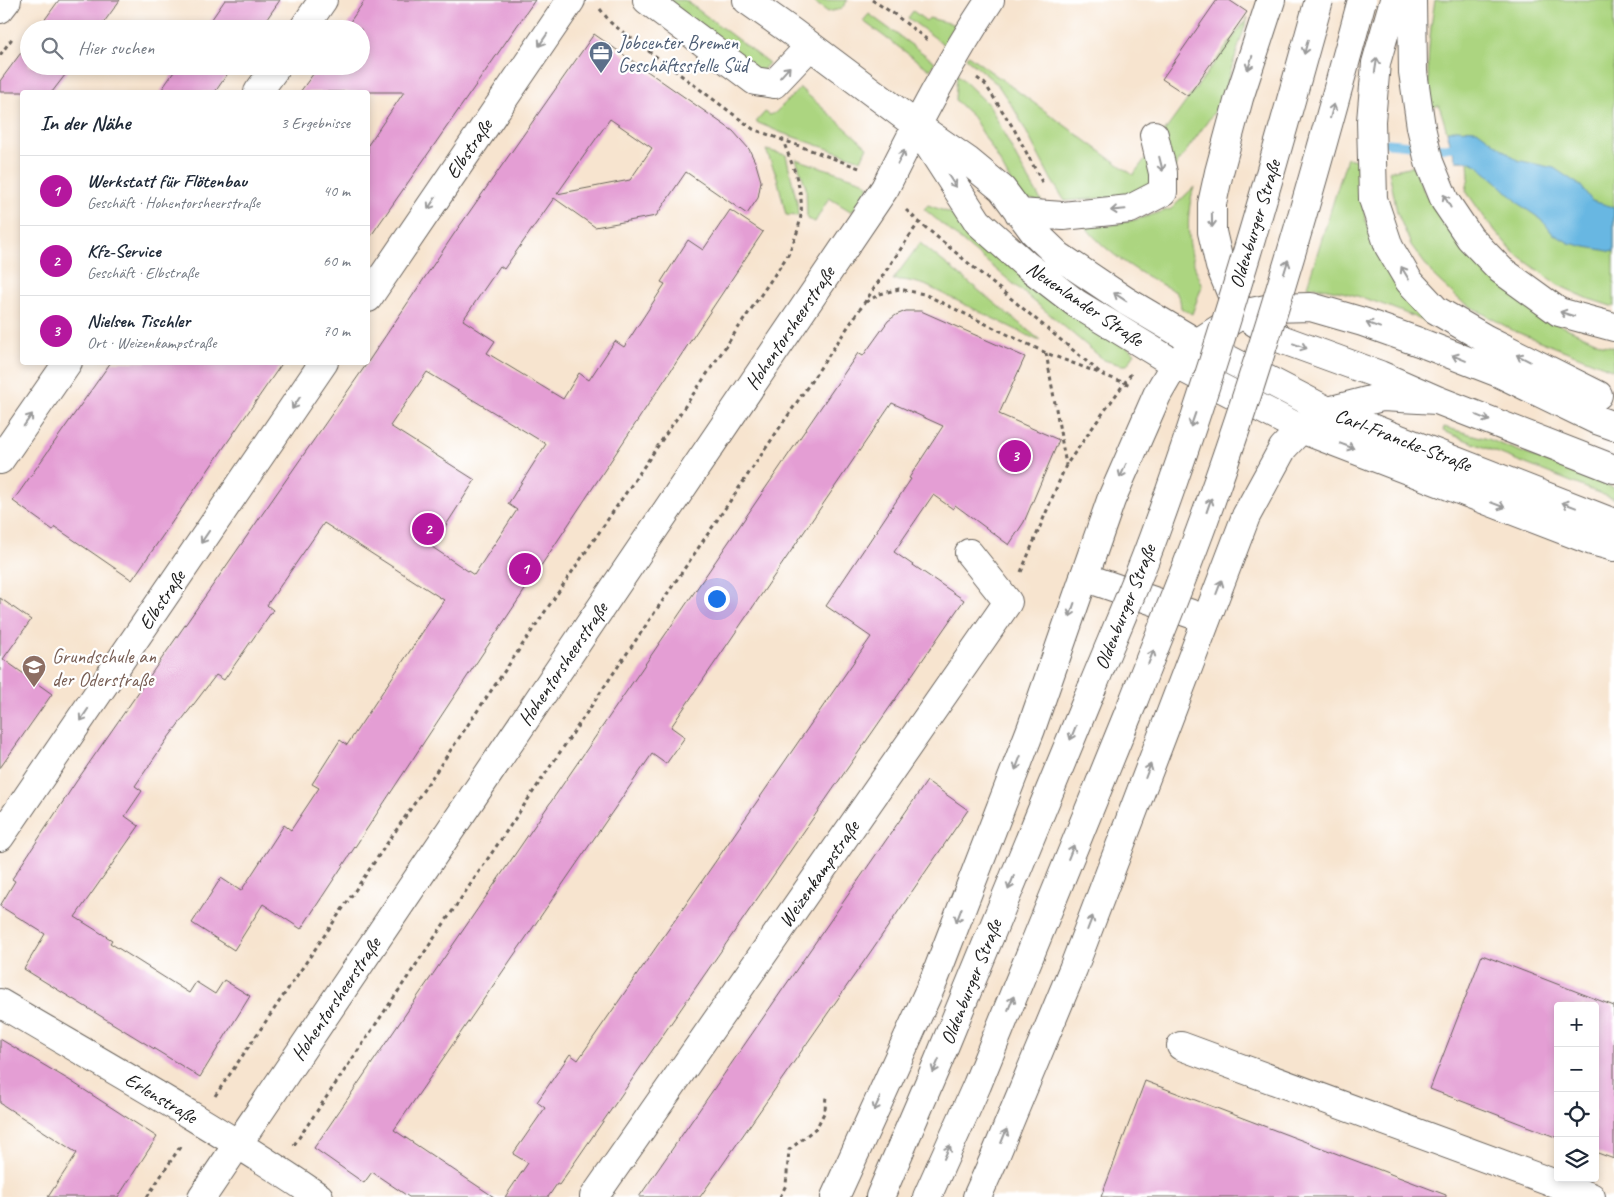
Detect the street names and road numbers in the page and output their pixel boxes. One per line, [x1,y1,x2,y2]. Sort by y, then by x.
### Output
street label: Elbstraße [440,113,499,184]
street label: Oldenburger Straße [1224,155,1287,291]
street label: Neuenlander Straße [1022,256,1149,353]
street label: Hohentorsheerstraße [740,260,841,394]
street label: Carl-Francke-Straße [1331,403,1476,478]
street label: Oldenburger Straße [1089,539,1162,673]
street label: Elbstraße [133,564,192,635]
street label: Hohentorsheerstraße [513,596,614,730]
street label: Weizenkampstraße [773,815,866,932]
street label: Oldenburger Straße [935,914,1008,1048]
street label: Hohentorsheerstraße [286,931,387,1065]
street label: Erlenstraße [120,1067,203,1130]

